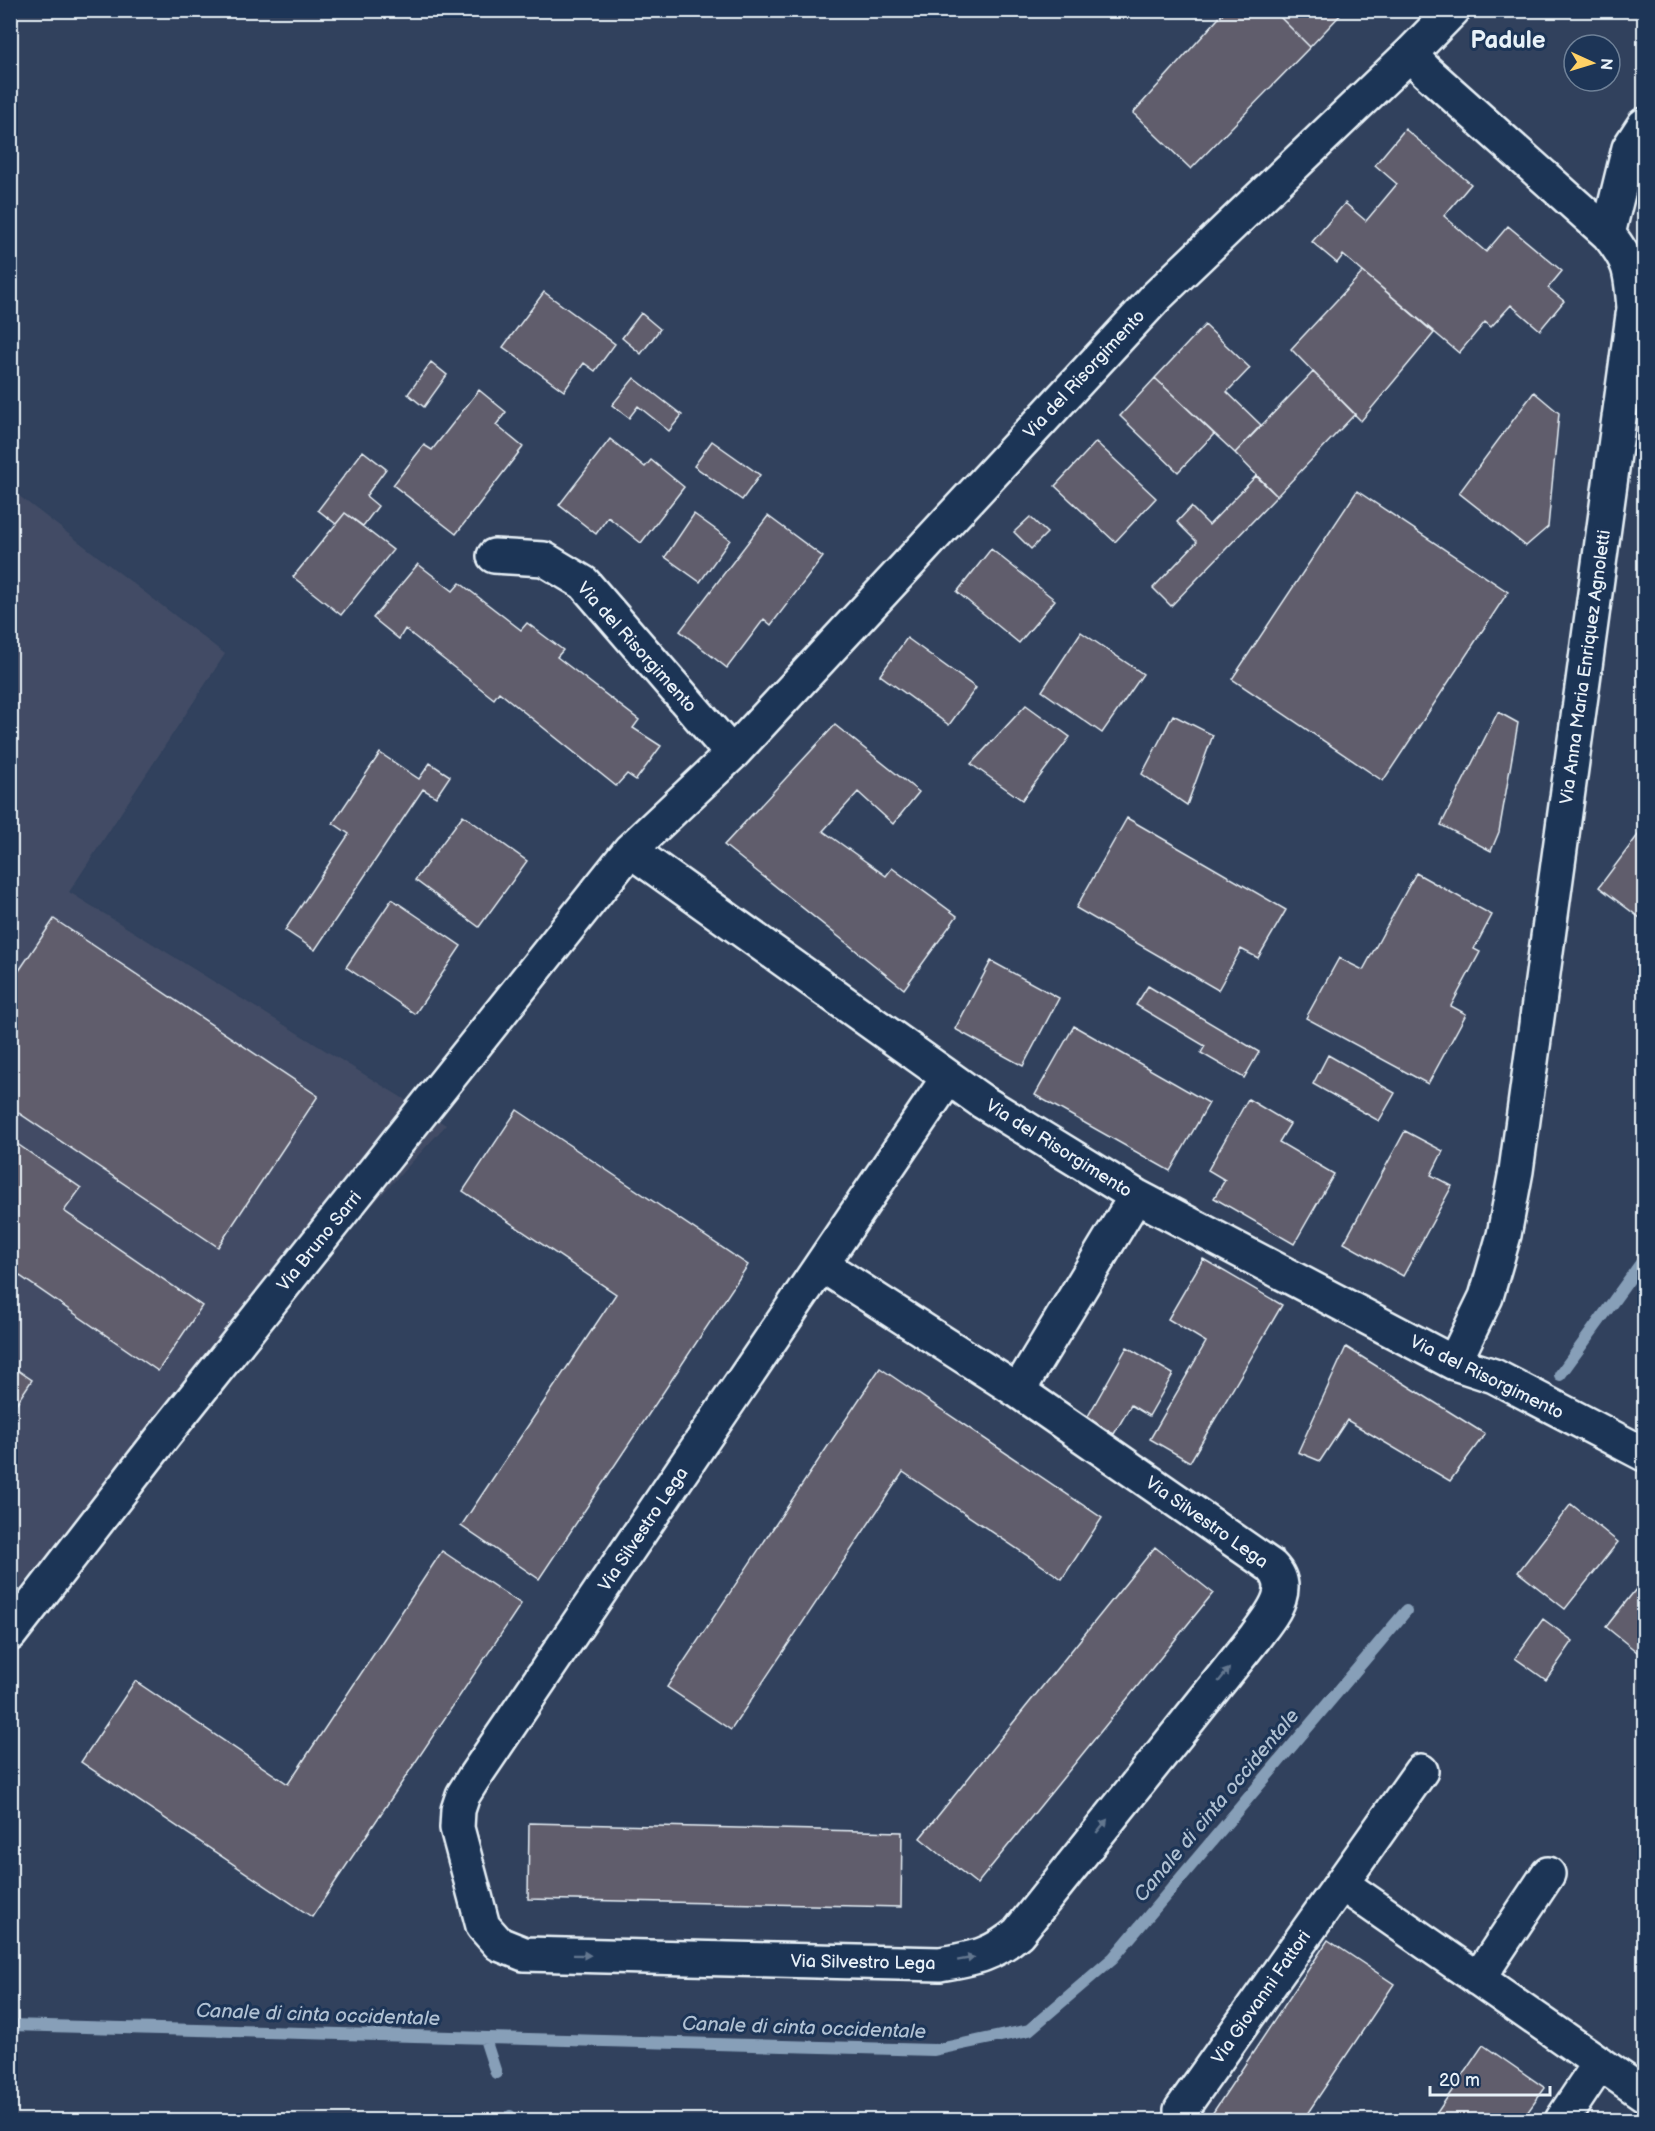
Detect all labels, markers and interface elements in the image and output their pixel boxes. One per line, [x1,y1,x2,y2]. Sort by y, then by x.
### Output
district label: Padule [1470,26,1546,55]
north arrow [1562,33,1622,93]
text: N [1596,57,1615,71]
street label: Via del Risorgimento [1019,306,1149,443]
street label: Via Anna Maria Enriquez Agnoletti [1556,529,1615,806]
street label: Via del Risorgimento [573,578,701,717]
street label: Via del Risorgimento [982,1095,1136,1202]
street label: Via Bruno Sarri [273,1187,366,1295]
street label: Via del Risorgimento [1407,1331,1567,1424]
street label: Via Silvestro Lega [594,1463,693,1595]
street label: Via Silvestro Lega [1141,1472,1272,1573]
one-way arrow [1218,1667,1230,1682]
water label: Canale di cinta occidentale [1129,1704,1305,1907]
one-way arrow [1095,1818,1108,1834]
street label: Via Giovanni Fattori [1207,1927,1315,2068]
one-way arrow [573,1951,592,1960]
street label: Via Silvestro Lega [790,1951,936,1974]
one-way arrow [957,1954,976,1963]
water label: Canale di cinta occidentale [195,1999,441,2031]
water label: Canale di cinta occidentale [681,2012,927,2044]
scale bar [1430,2059,1550,2097]
text: 20 m [1439,2070,1480,2091]

